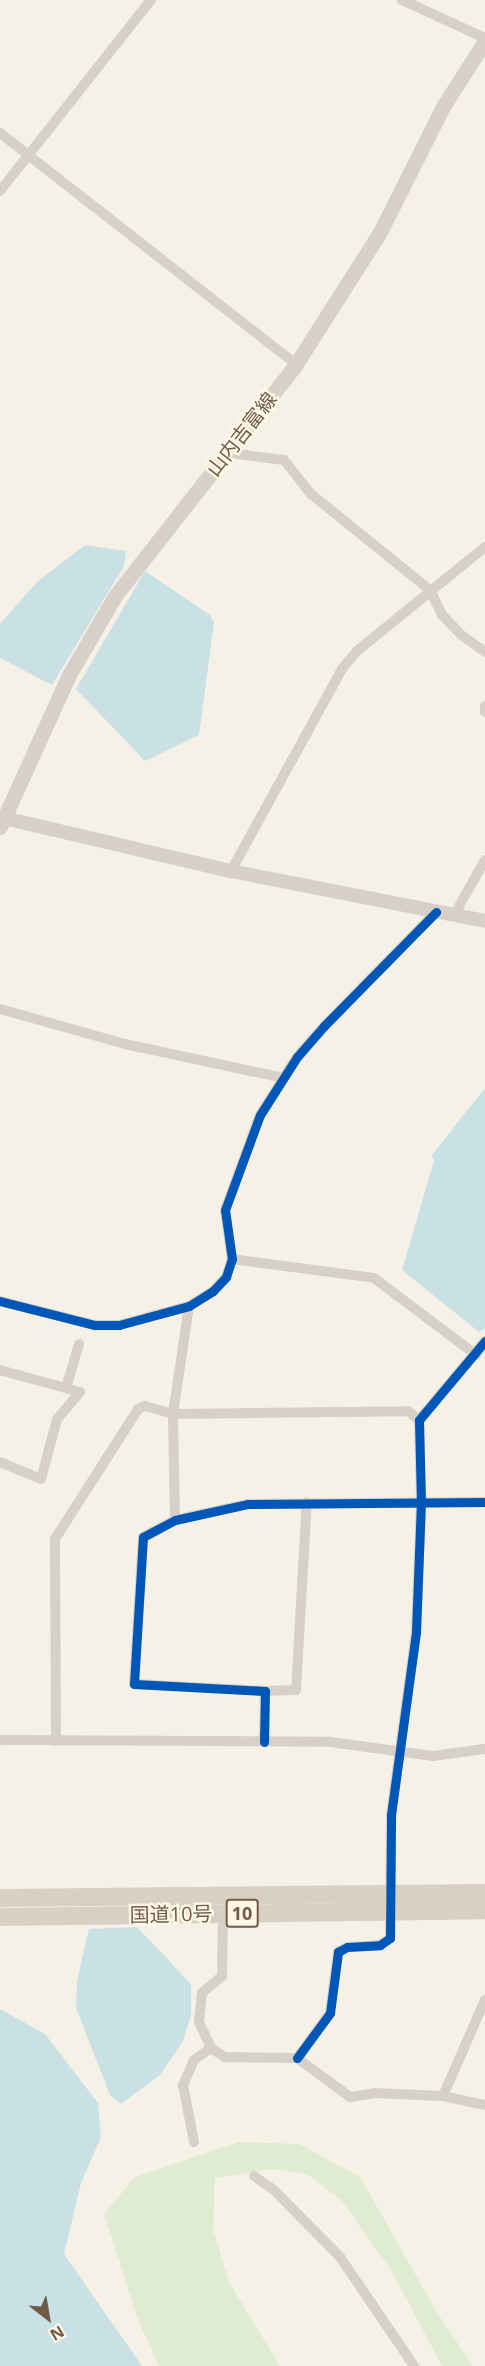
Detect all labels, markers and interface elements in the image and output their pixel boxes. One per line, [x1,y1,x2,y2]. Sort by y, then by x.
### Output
street label: 山内吉富線 [201,387,281,481]
road number: 10 [226,1898,258,1928]
street label: 国道10号 [129,1901,213,1927]
north arrow [18,2288,78,2348]
text: N [46,2321,69,2346]

